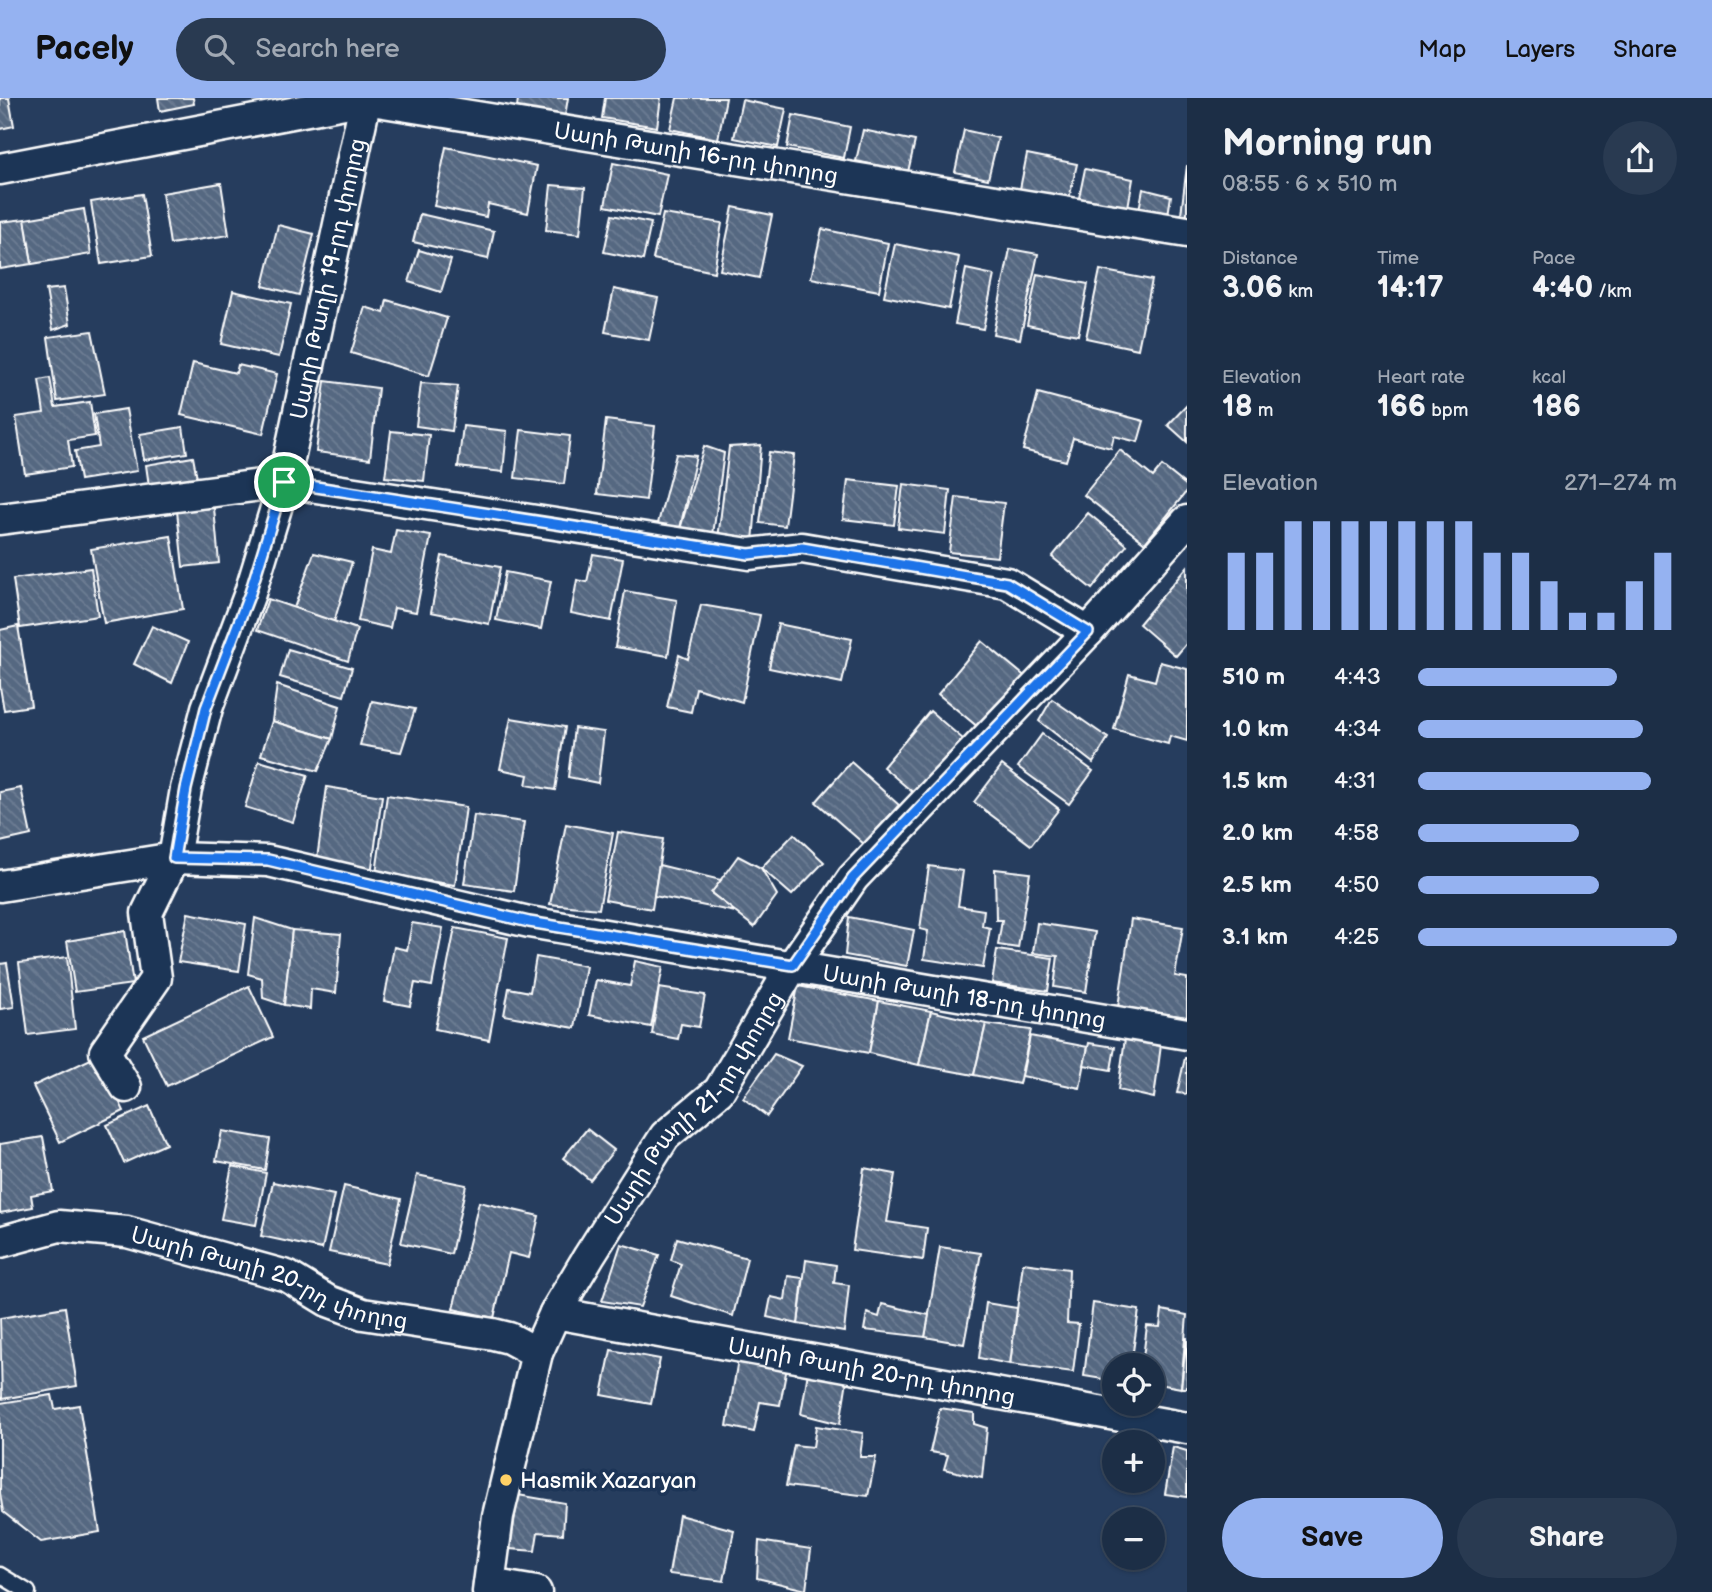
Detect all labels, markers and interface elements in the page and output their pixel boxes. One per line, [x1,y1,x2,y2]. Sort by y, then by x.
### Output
search box [176,18,666,81]
text: Pacely [35,29,134,69]
icon: search [200,30,238,68]
text: Search here [256,34,400,65]
text: Map [1418,35,1466,64]
text: Layers [1504,35,1575,64]
text: Share [1613,35,1677,64]
street label: Սարի Թաղի 16-րդ փողոց [552,117,840,190]
text: Morning run [1222,121,1433,166]
button: share [1603,121,1677,195]
street label: Սարի Թաղի 19-րդ փողոց [285,136,372,422]
text: 08:55 · 6 × 510 m [1222,170,1398,198]
text: Distance [1222,247,1298,270]
text: Time [1377,247,1419,270]
text: Pace [1532,247,1575,270]
text: 3.06 [1222,270,1283,306]
text: 14:17 [1377,270,1444,306]
text: 4:40 [1532,270,1593,306]
text: km [1283,280,1313,303]
text: /km [1593,280,1632,303]
text: Elevation [1222,366,1301,389]
text: Heart rate [1377,366,1465,389]
text: kcal [1532,366,1566,389]
text: 18 [1222,389,1253,425]
text: 166 [1377,389,1426,425]
text: 186 [1532,389,1581,425]
text: m [1253,399,1274,422]
text: bpm [1426,399,1469,422]
pin [254,452,314,512]
icon: arrive [265,463,303,501]
text: Elevation [1222,469,1318,497]
text: 271–274 m [1564,469,1677,497]
text: 510 m [1222,663,1285,691]
text: 4:43 [1334,663,1381,691]
text: 1.0 km [1222,715,1289,743]
text: 4:34 [1334,715,1381,743]
text: 1.5 km [1222,767,1288,795]
text: 4:31 [1334,767,1376,795]
text: 2.0 km [1222,819,1293,847]
text: 4:58 [1334,819,1379,847]
text: 2.5 km [1222,871,1292,899]
text: 4:50 [1334,871,1379,899]
text: 3.1 km [1222,923,1288,951]
text: 4:25 [1334,923,1379,951]
street label: Սարի Թաղի 18-րդ փողոց [820,959,1108,1035]
street label: Սարի Թաղի 21-րդ փողոց [599,986,789,1231]
street label: Սարի Թաղի 20-րդ փողոց [128,1221,410,1336]
street label: Սարի Թաղի 20-րդ փողոց [726,1332,1018,1412]
map controls [1102,1353,1165,1570]
button: locate [1102,1353,1165,1416]
button: + [1102,1430,1165,1493]
place label: Hasmik Xazaryan [520,1467,696,1495]
marker: Hasmik Xazaryan [498,1472,514,1488]
button: Save [1222,1498,1443,1578]
button: Share [1457,1498,1677,1578]
button: − [1102,1507,1165,1570]

